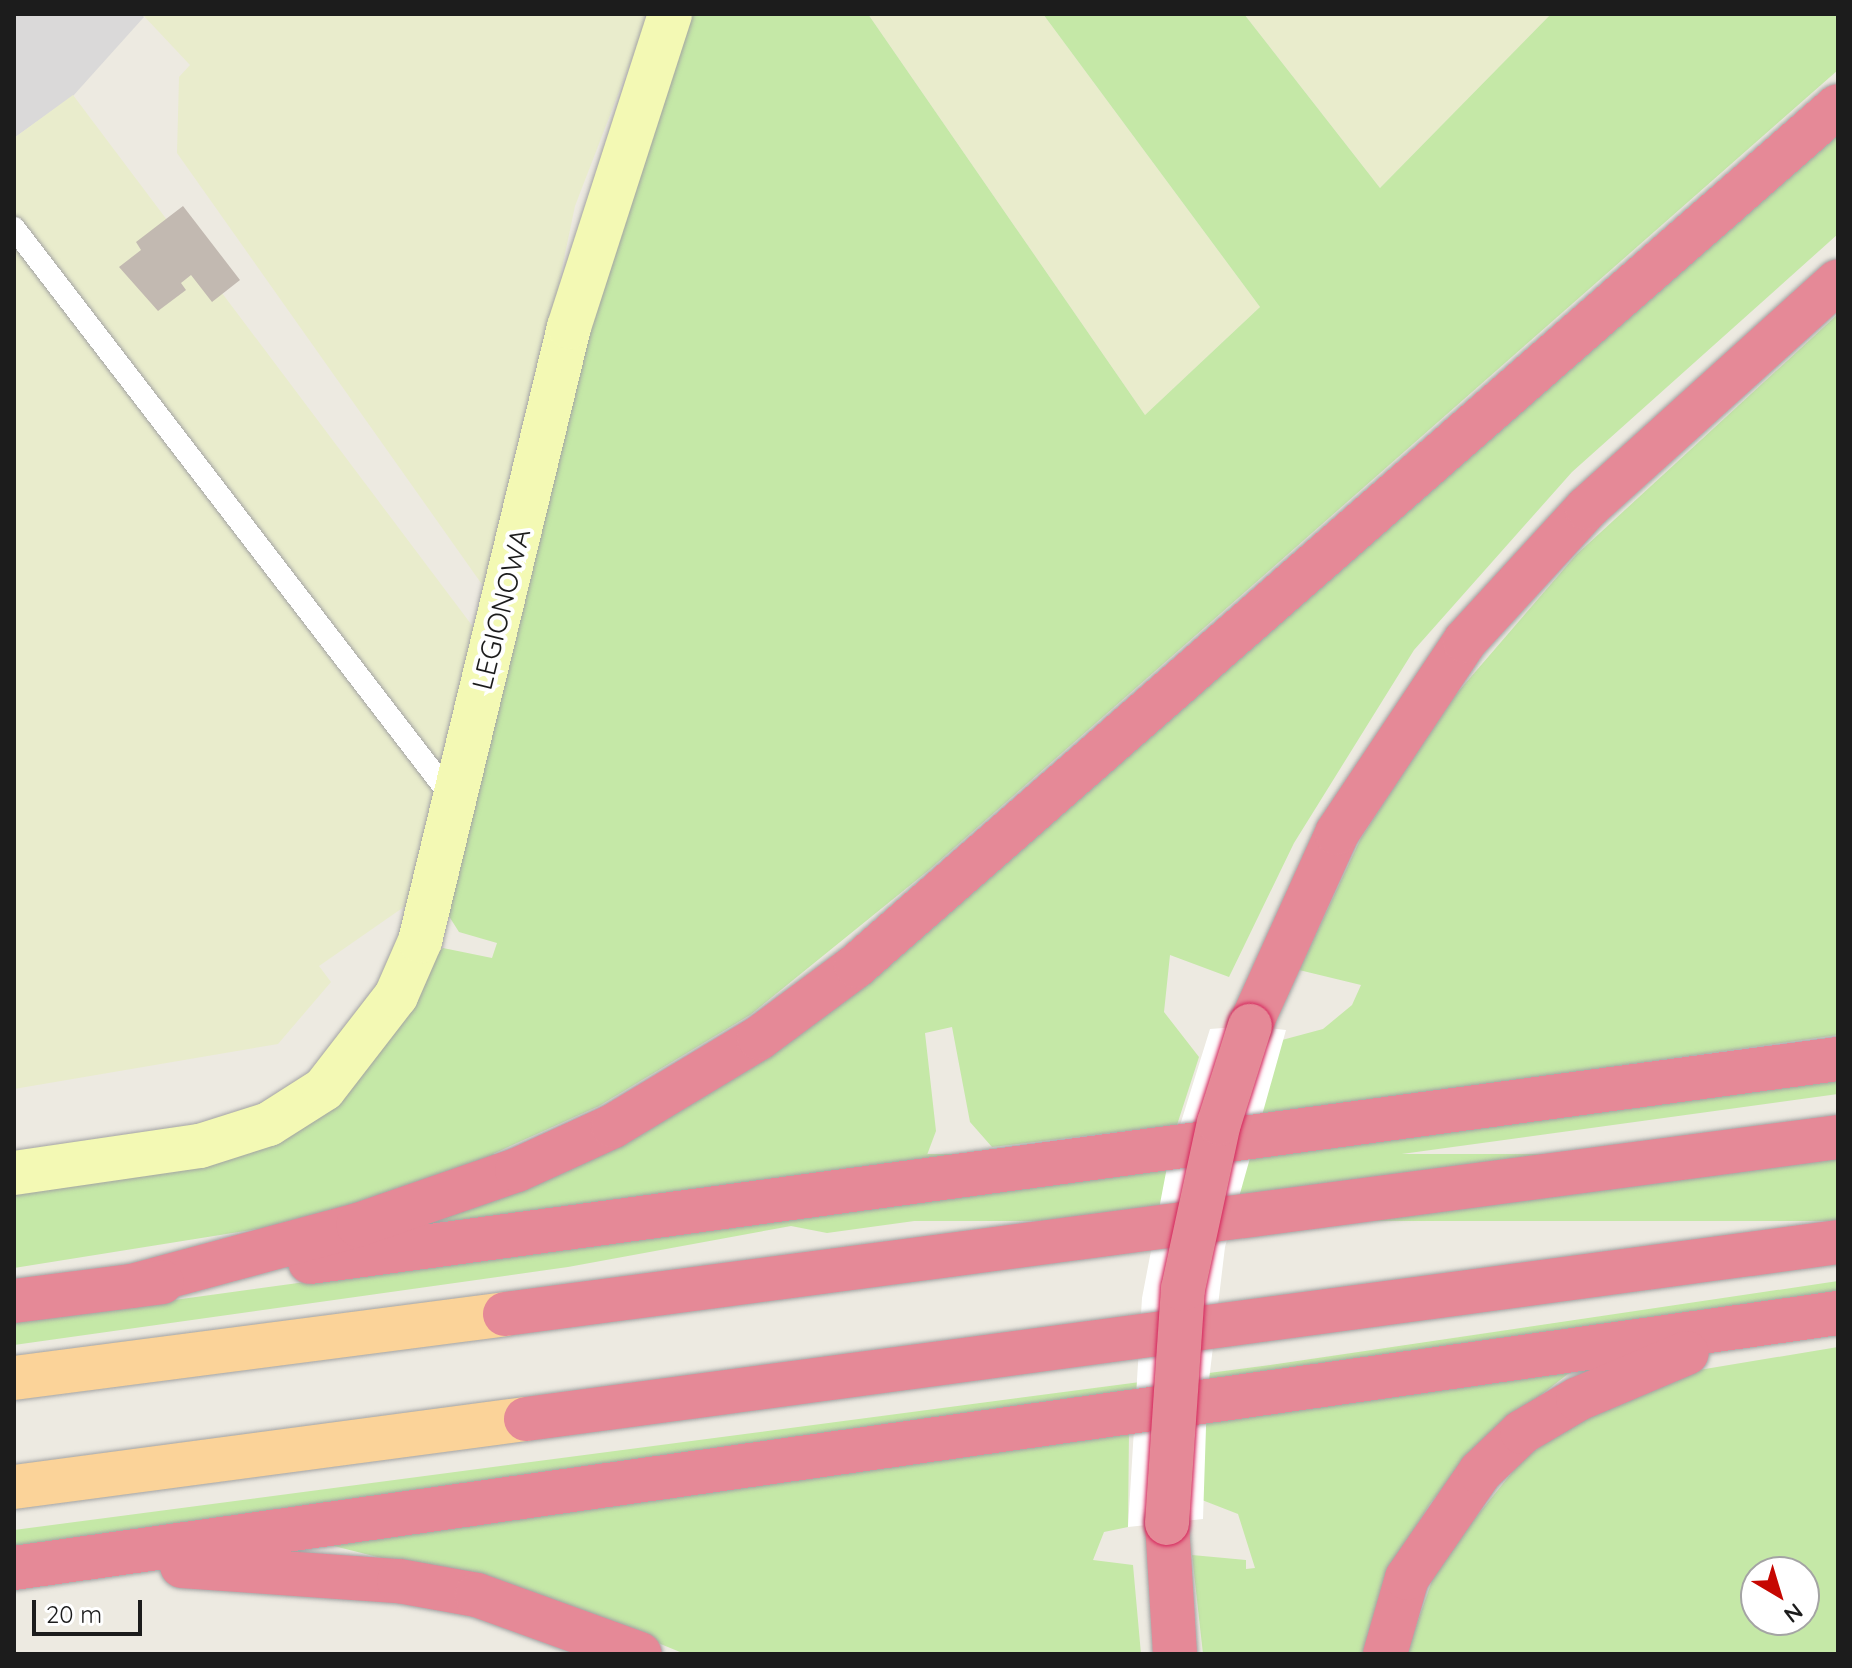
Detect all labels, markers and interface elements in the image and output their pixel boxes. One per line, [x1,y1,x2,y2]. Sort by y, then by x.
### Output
street label: LEGIONOWA [465,525,537,693]
north arrow [1740,1556,1820,1636]
scale bar [36,1584,146,1634]
text: N [1779,1597,1809,1629]
text: 20 m [46,1599,102,1629]

